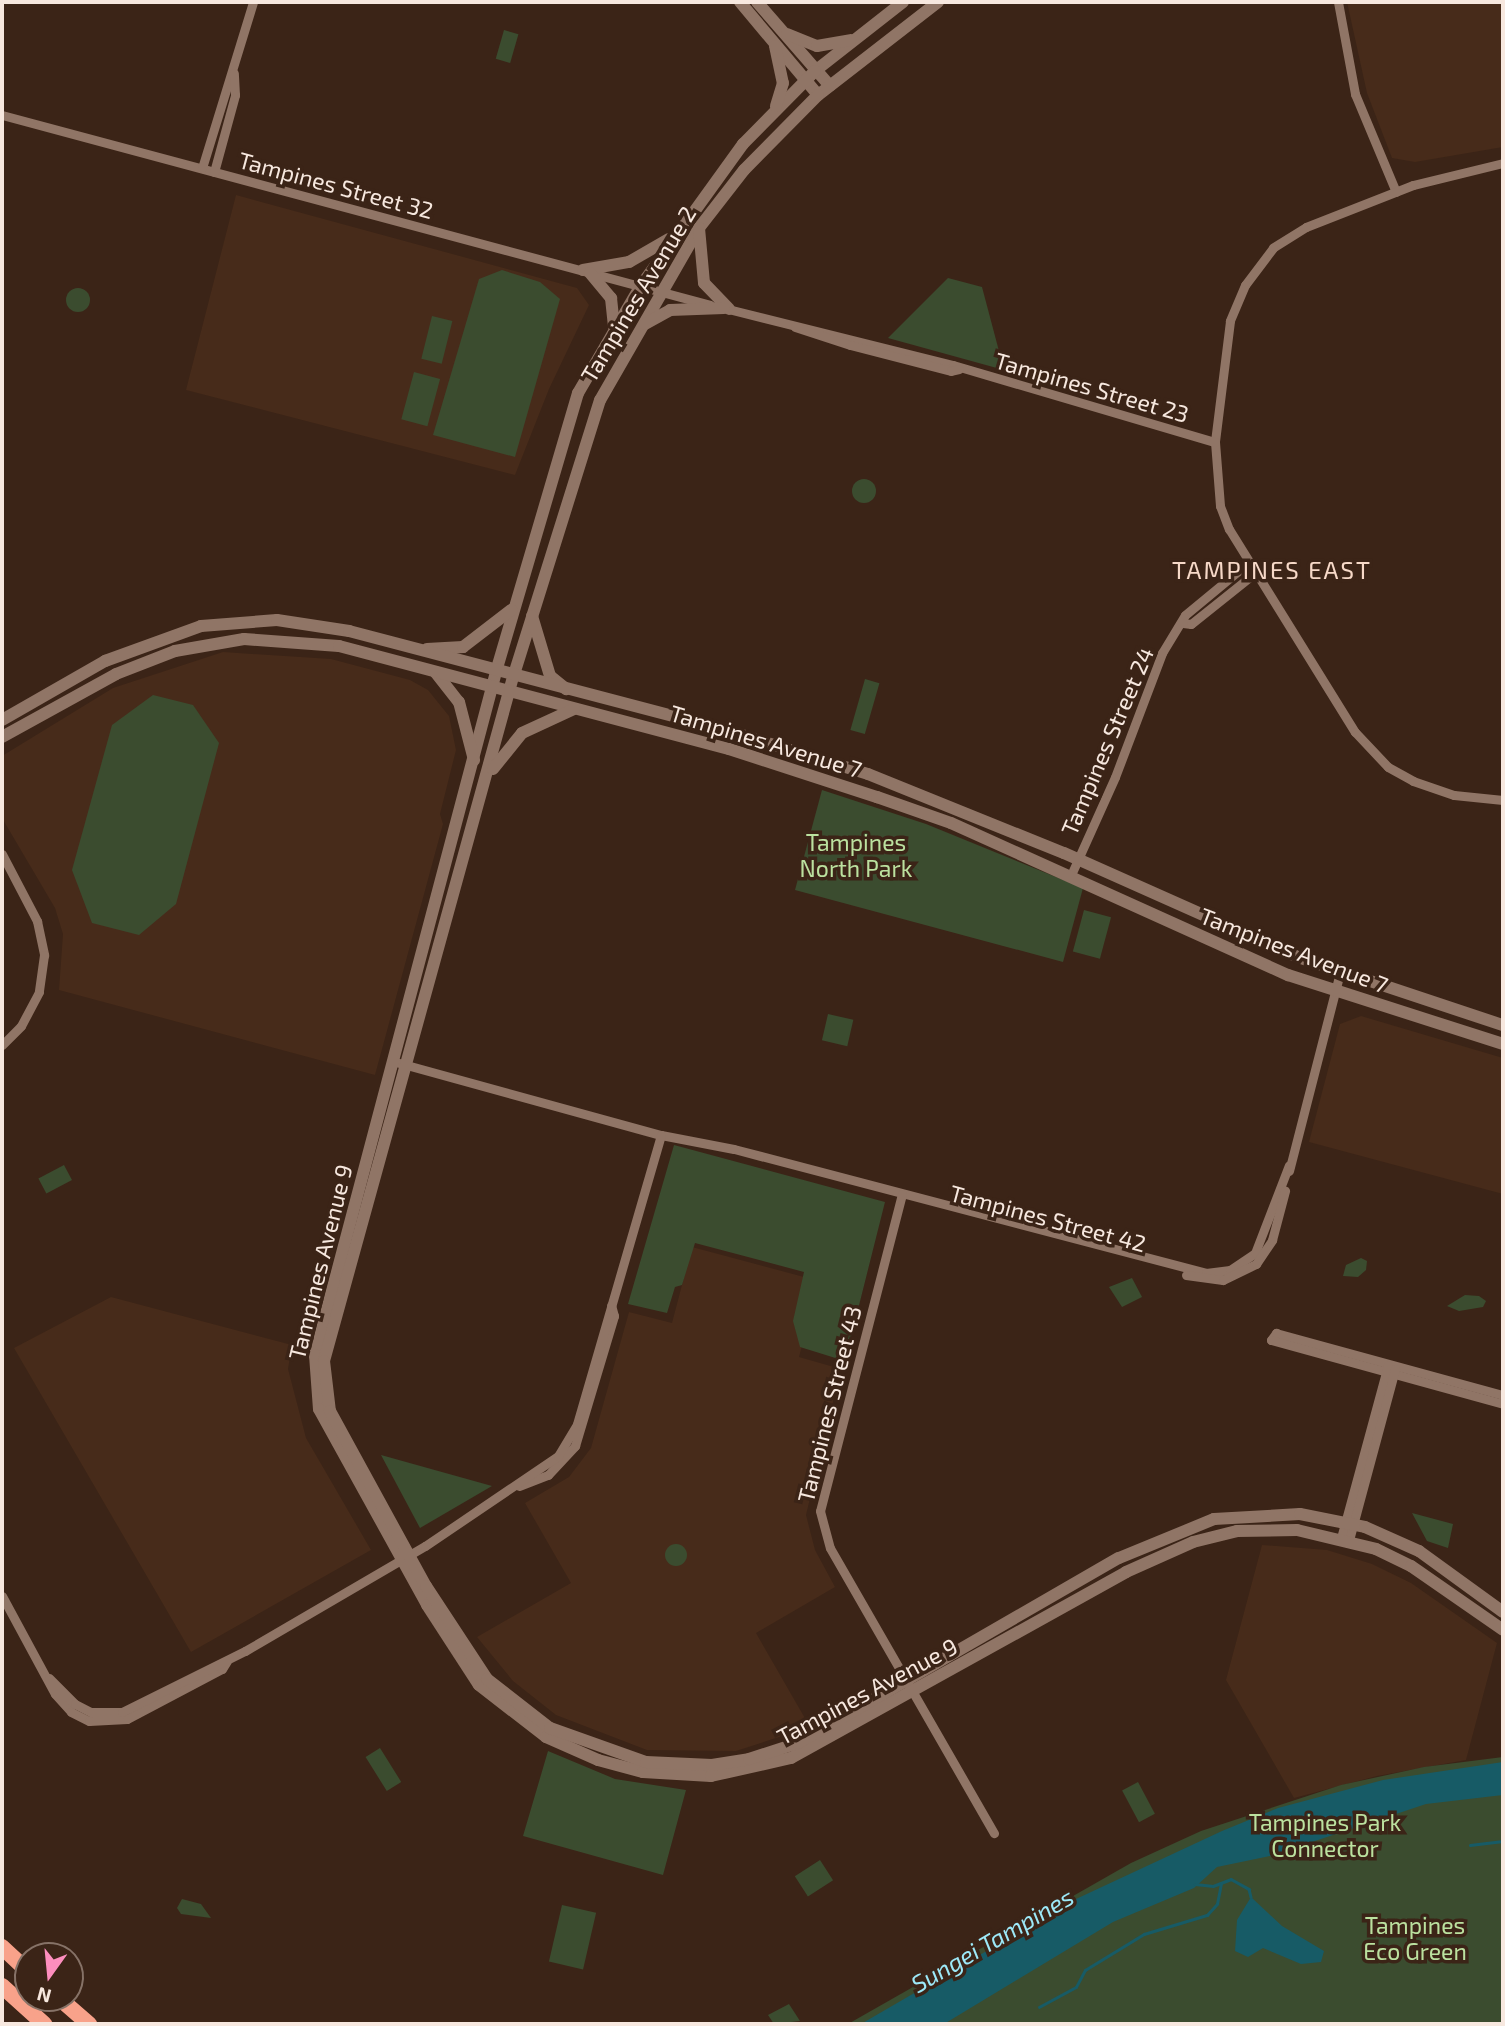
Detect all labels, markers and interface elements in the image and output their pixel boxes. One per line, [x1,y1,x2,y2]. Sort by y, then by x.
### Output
street label: Tampines Street 32 [236,146,436,224]
street label: Tampines Avenue 2 [574,201,702,387]
street label: Tampines Street 23 [992,346,1192,428]
district label: TAMPINES EAST [1174,556,1370,584]
street label: Tampines Street 24 [1055,643,1159,839]
street label: Tampines Avenue 7 [667,699,865,783]
park label: Tampines North Park [800,828,912,882]
street label: Tampines Avenue 7 [1196,901,1392,999]
street label: Tampines Avenue 9 [282,1161,358,1363]
street label: Tampines Street 42 [947,1179,1149,1257]
street label: Tampines Street 43 [791,1303,867,1505]
street label: Tampines Avenue 9 [772,1632,962,1750]
park label: Tampines Park Connector [1249,1808,1401,1862]
water label: Sungei Tampines [905,1882,1079,1998]
park label: Tampines Eco Green [1363,1911,1467,1965]
north arrow [14,1942,84,2012]
text: N [34,1983,54,2009]

